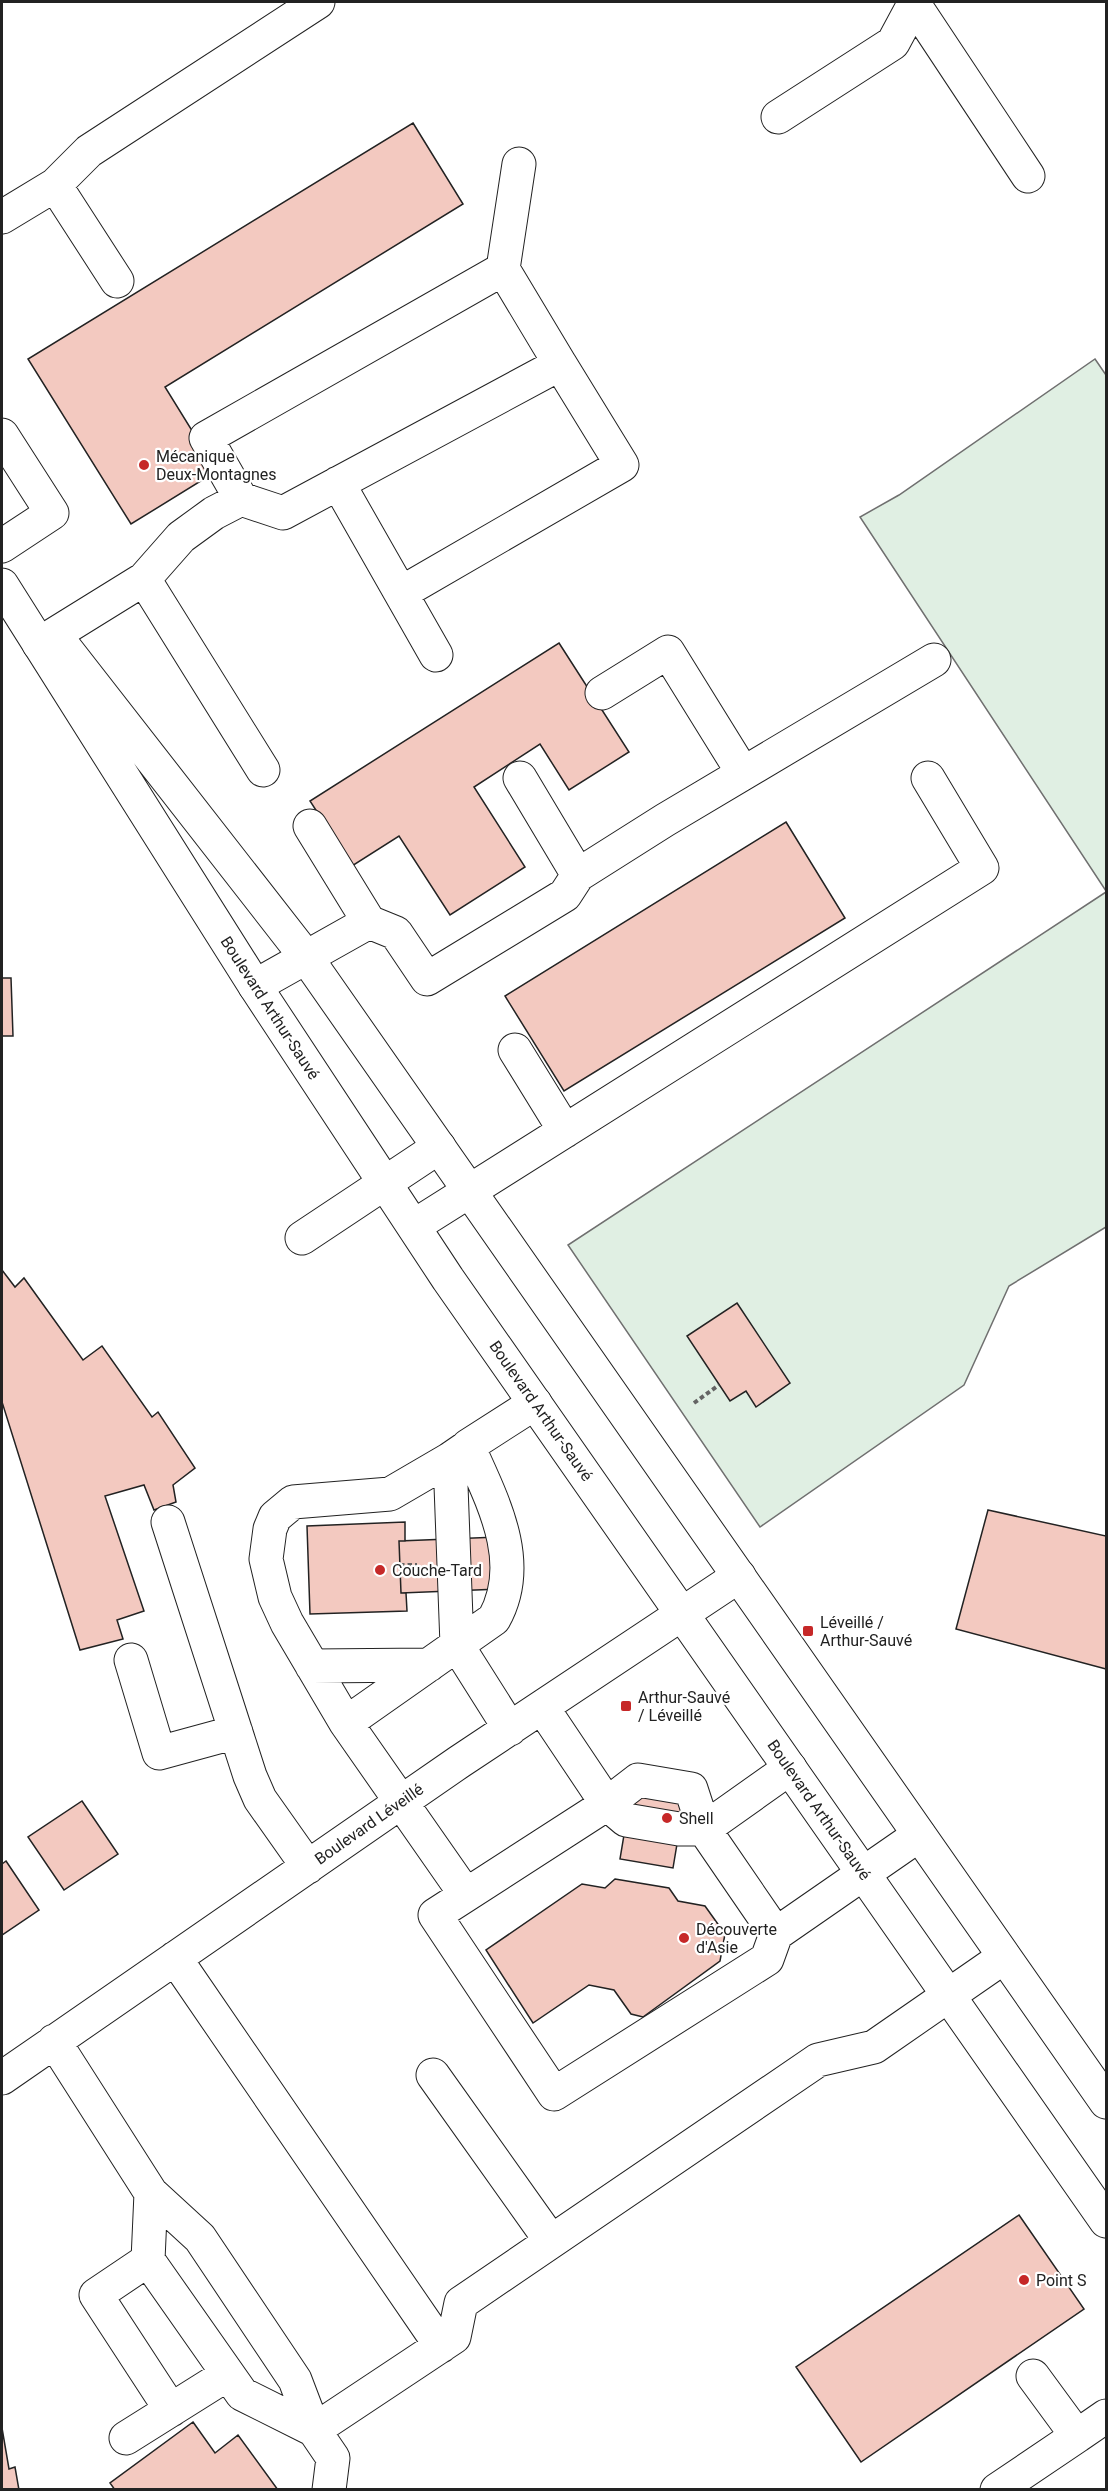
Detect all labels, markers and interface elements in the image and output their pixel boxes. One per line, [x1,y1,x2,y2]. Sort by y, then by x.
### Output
place label: Mécanique Deux-Montagnes [156,447,277,484]
marker: Mécanique Deux-Montagnes [137,458,151,472]
street label: Boulevard Arthur-Sauvé [217,933,323,1083]
street label: Boulevard Arthur-Sauvé [485,1337,597,1485]
place label: Couche-Tard [392,1561,482,1580]
marker: Couche-Tard [373,1563,387,1577]
place label: Léveillé / Arthur-Sauvé [820,1613,912,1650]
marker: Léveillé / Arthur-Sauvé [801,1624,815,1638]
place label: Arthur-Sauvé / Léveillé [638,1688,730,1725]
marker: Arthur-Sauvé / Léveillé [619,1699,633,1713]
street label: Boulevard Arthur-Sauvé [763,1736,875,1884]
street label: Boulevard Léveillé [311,1779,427,1869]
place label: Shell [679,1809,714,1828]
marker: Shell [660,1811,674,1825]
place label: Découverte d'Asie [696,1920,777,1957]
marker: Découverte d'Asie [677,1931,691,1945]
place label: Point S [1036,2271,1087,2290]
marker: Point S [1017,2273,1031,2287]

